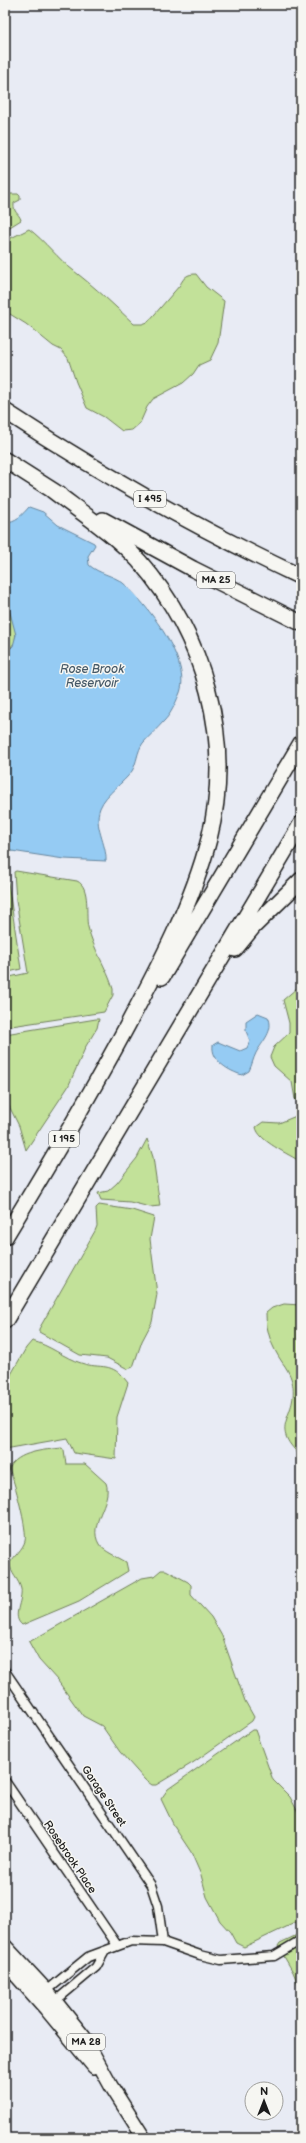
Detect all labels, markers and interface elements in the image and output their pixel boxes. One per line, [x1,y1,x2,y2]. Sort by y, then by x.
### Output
road number: I 495 [134,491,166,507]
road number: MA 25 [197,572,235,588]
water label: Rose Brook Reservoir [60,662,125,691]
road number: I 195 [49,1131,79,1147]
street label: Garage Street [79,1763,129,1829]
street label: Rosebrook Place [41,1818,99,1896]
road number: MA 28 [67,2034,105,2050]
north arrow [244,2081,284,2121]
text: N [260,2085,268,2098]

